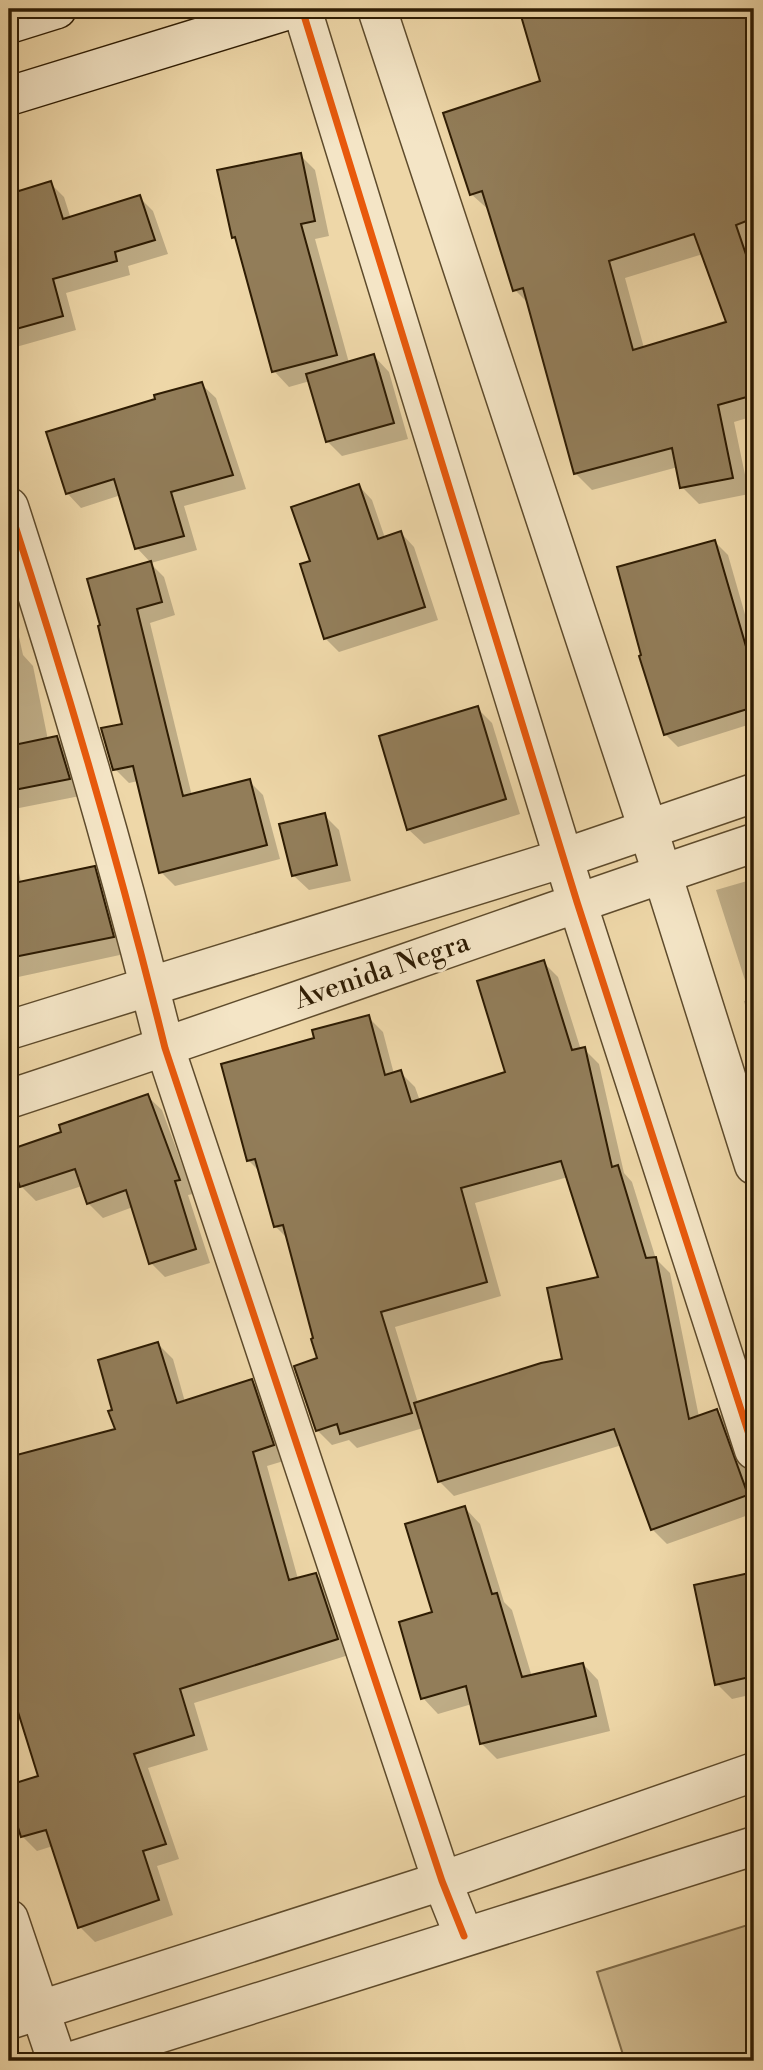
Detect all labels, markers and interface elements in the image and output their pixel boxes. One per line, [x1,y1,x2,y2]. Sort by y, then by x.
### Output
street label: Avenida Negra [289,924,475,1018]

